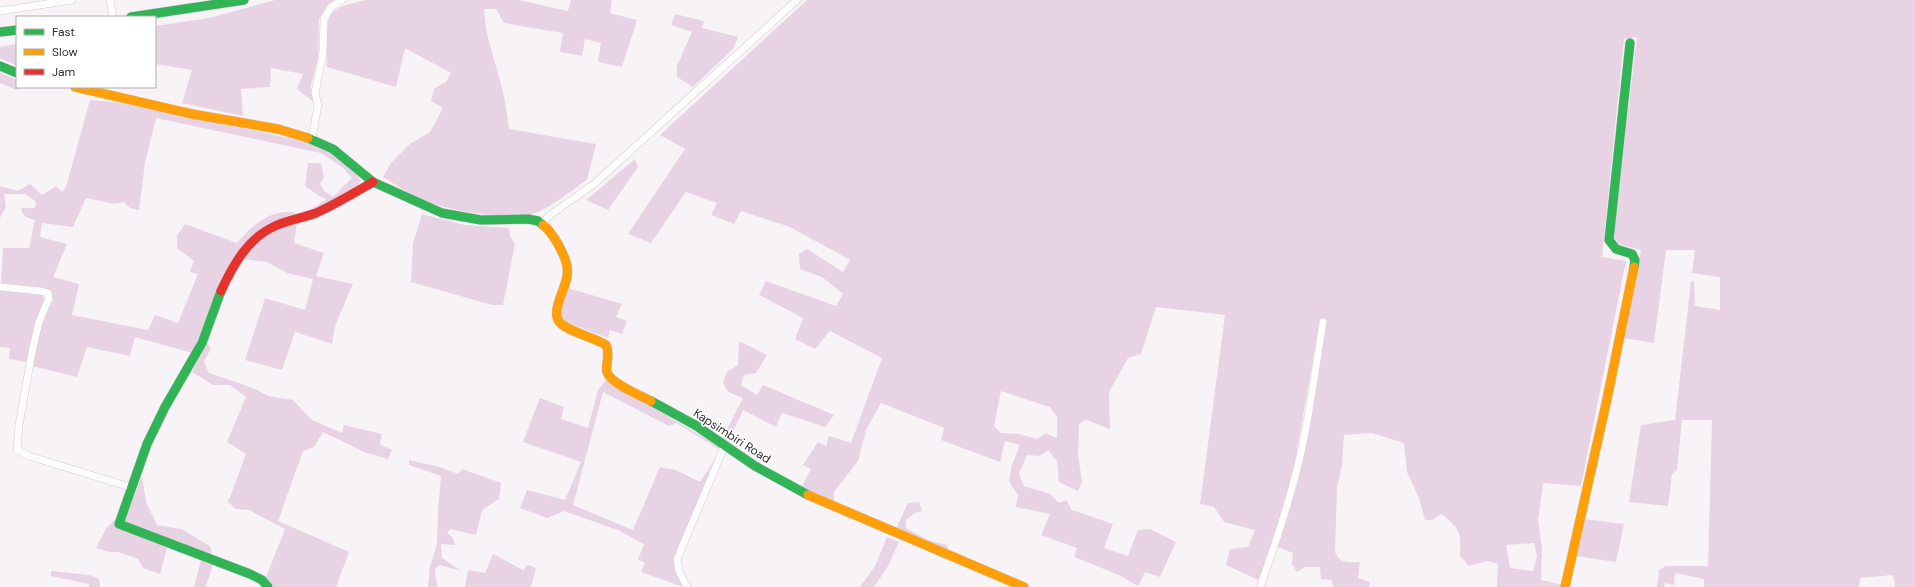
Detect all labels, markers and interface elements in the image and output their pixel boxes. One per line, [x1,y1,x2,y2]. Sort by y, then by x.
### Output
legend [16,16,156,88]
text: Fast [52,24,75,40]
text: Slow [52,44,78,60]
text: Jam [52,64,75,80]
street label: Kapsimbiri Road [690,405,774,467]

